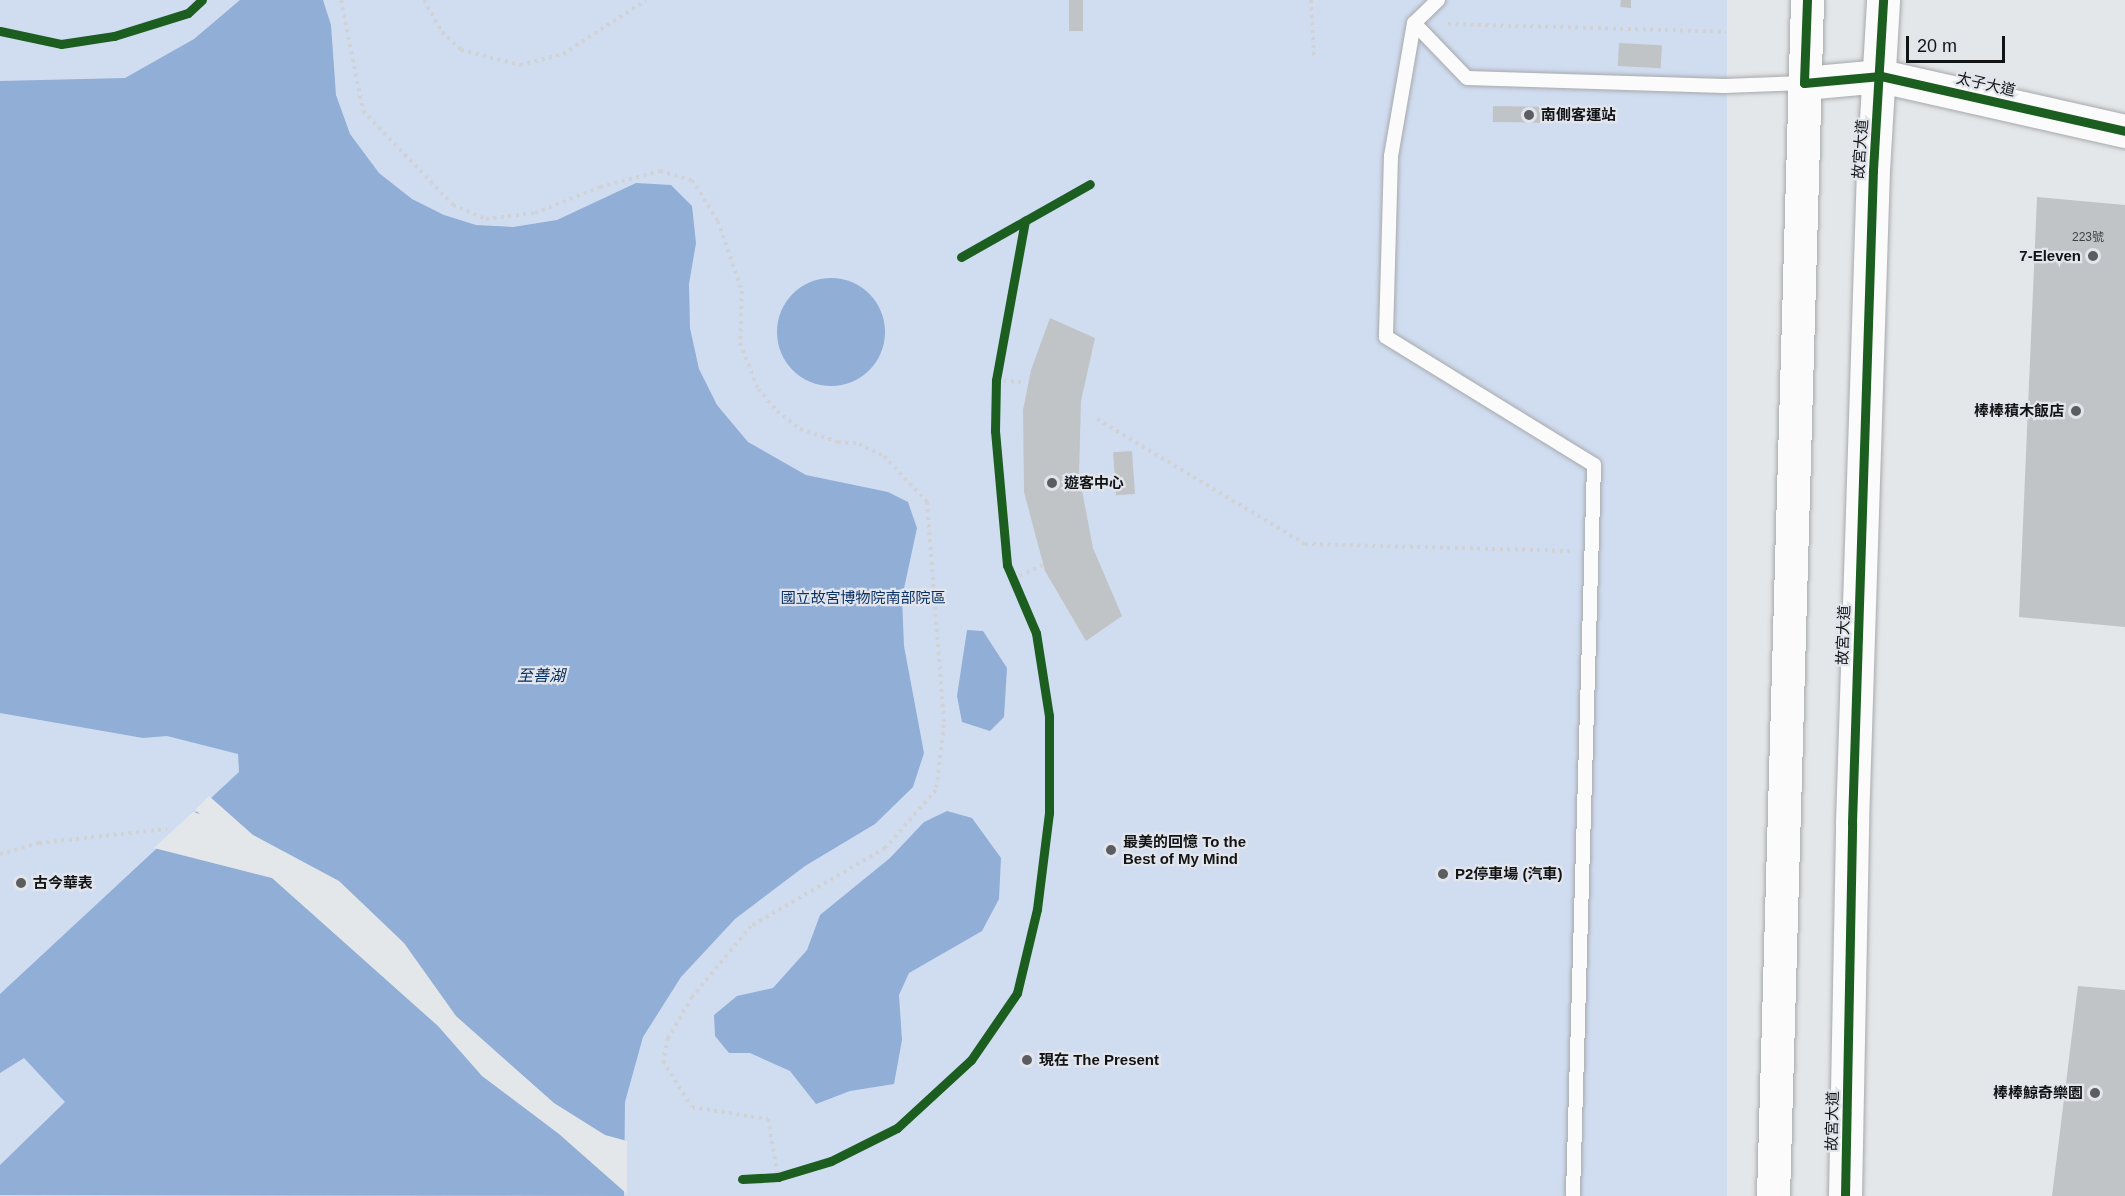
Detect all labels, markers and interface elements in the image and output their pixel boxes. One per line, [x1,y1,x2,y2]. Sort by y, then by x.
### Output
scale bar [1909,24,2008,62]
text: 20 m [1917,36,1957,56]
street label: 太子大道 [1955,68,2017,100]
place label: 南側客運站 [1541,106,1616,124]
marker: 南側客運站 [1522,108,1536,122]
street label: 故宮大道 [1849,118,1871,180]
house number: 223號 [2072,231,2104,245]
place label: 7-Eleven [2019,247,2081,265]
marker: 7-Eleven [2086,249,2100,263]
place label: 棒棒積木飯店 [1974,402,2064,420]
marker: 棒棒積木飯店 [2069,404,2083,418]
place label: 遊客中心 [1064,474,1124,492]
marker: 遊客中心 [1045,476,1059,490]
park label: 國立故宮博物院南部院區 [781,589,945,607]
street label: 故宮大道 [1833,605,1853,665]
water label: 至善湖 [517,666,565,686]
place label: 最美的回憶 To the Best of My Mind [1123,832,1246,867]
marker: 最美的回憶 To the Best of My Mind [1104,843,1118,857]
place label: P2停車場 (汽車) [1455,865,1563,883]
marker: P2停車場 (汽車) [1436,867,1450,881]
place label: 古今華表 [33,874,93,892]
marker: 古今華表 [14,876,28,890]
place label: 現在 The Present [1039,1051,1159,1069]
marker: 現在 The Present [1020,1053,1034,1067]
place label: 棒棒鯨奇樂園 [1993,1084,2083,1102]
marker: 棒棒鯨奇樂園 [2088,1086,2102,1100]
street label: 故宮大道 [1822,1091,1842,1151]

